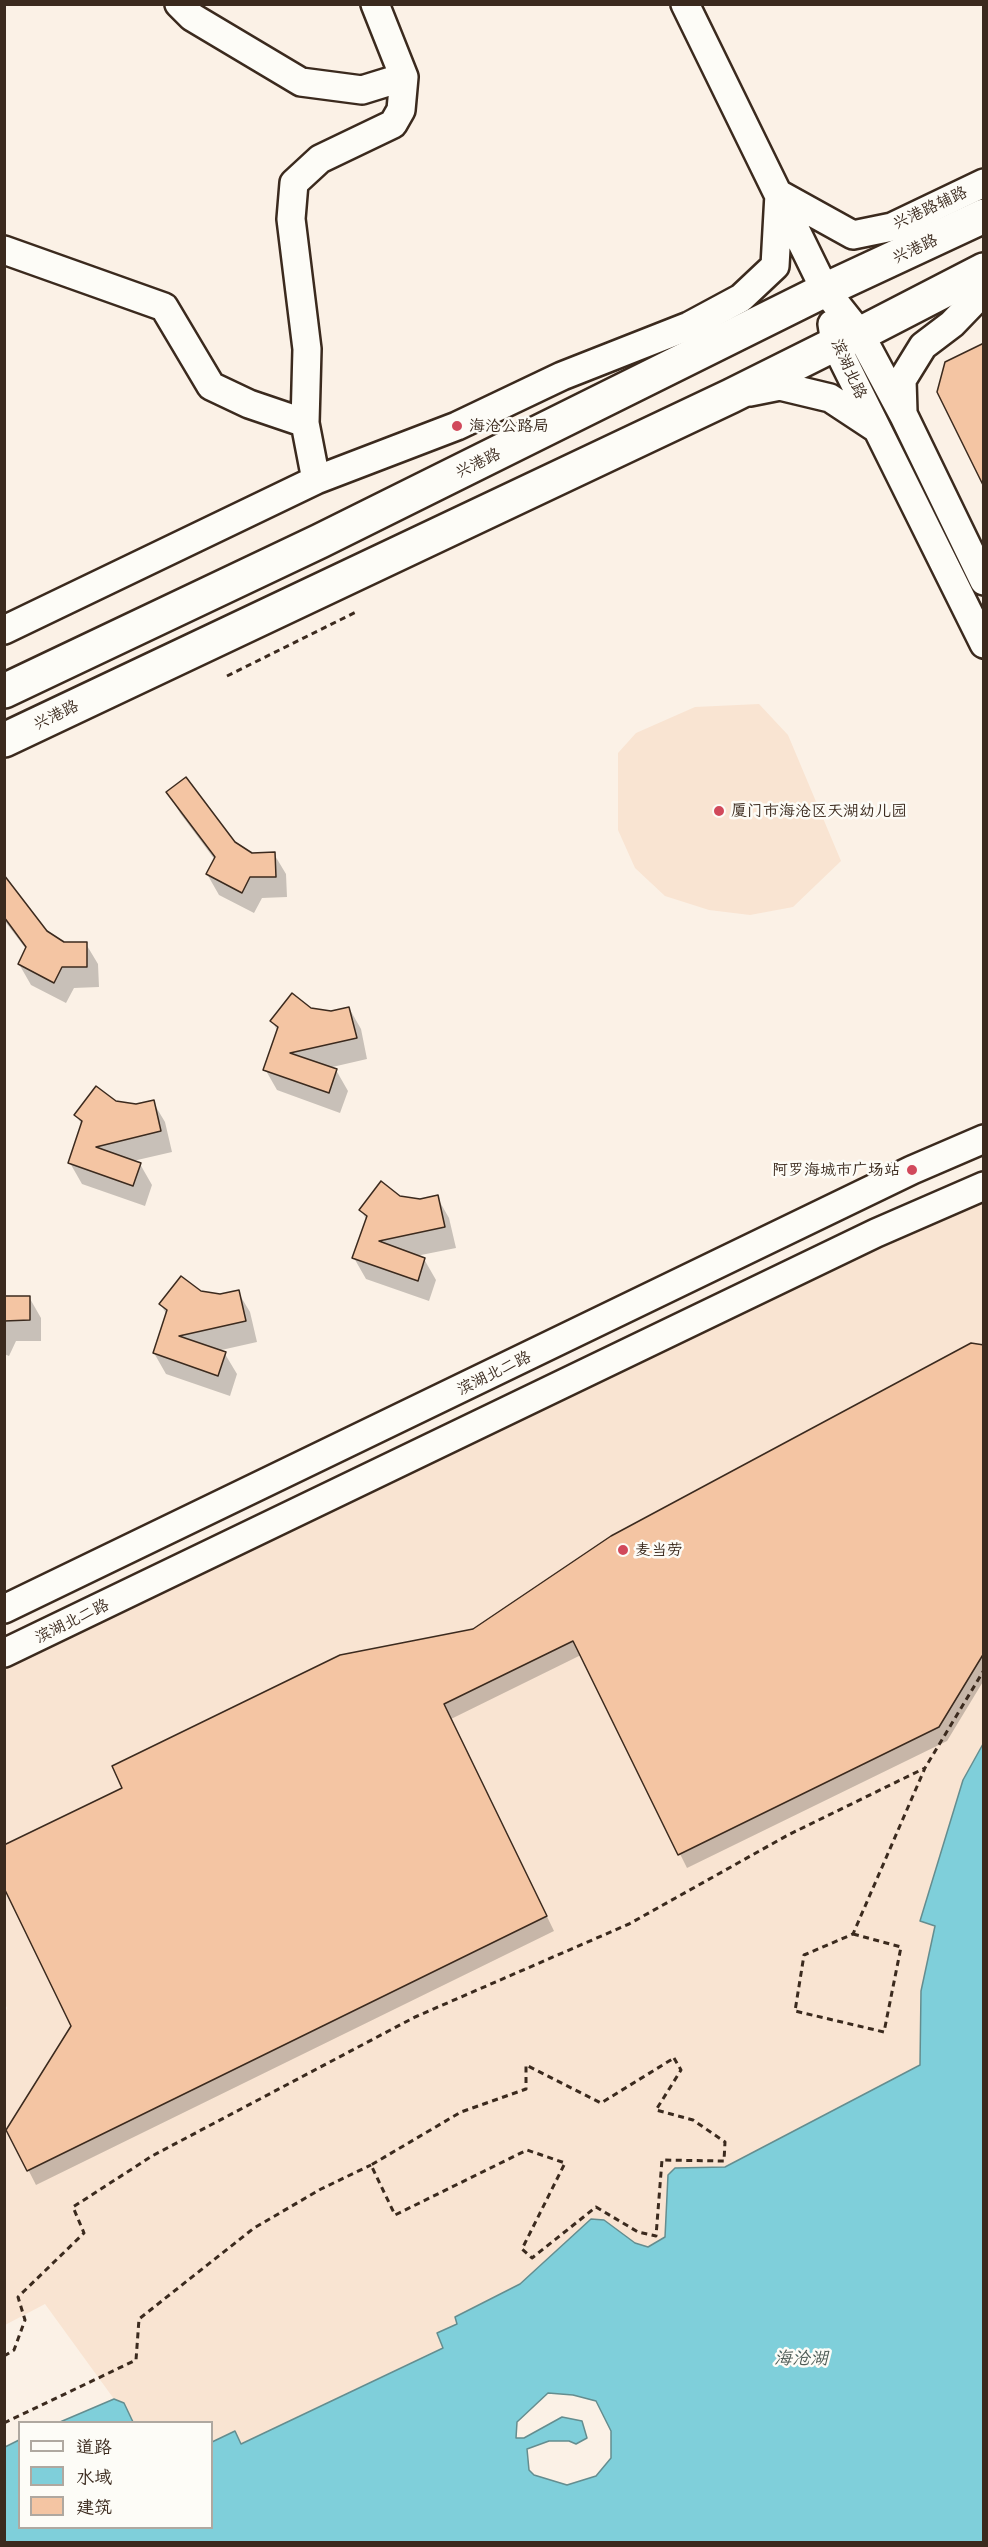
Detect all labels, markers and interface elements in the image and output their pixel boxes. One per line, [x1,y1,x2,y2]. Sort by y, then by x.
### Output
street label: 兴港路辅路 [890,182,970,234]
street label: 兴港路 [889,230,941,268]
street label: 滨湖北路 [827,336,871,402]
place label: 海沧公路局 [469,416,549,436]
marker: 海沧公路局 [450,419,464,433]
street label: 兴港路 [452,444,504,482]
street label: 兴港路 [30,696,82,734]
place label: 厦门市海沧区天湖幼儿园 [731,801,907,821]
marker: 厦门市海沧区天湖幼儿园 [712,804,726,818]
place label: 阿罗海城市广场站 [772,1160,900,1180]
marker: 阿罗海城市广场站 [905,1163,919,1177]
street label: 滨湖北二路 [454,1347,534,1399]
place label: 麦当劳 [635,1540,683,1560]
marker: 麦当劳 [616,1543,630,1557]
street label: 滨湖北二路 [32,1595,112,1647]
water label: 海沧湖 [774,2347,828,2369]
legend [18,2421,213,2529]
text: 道路 [76,2434,112,2458]
text: 水域 [76,2464,112,2488]
text: 建筑 [76,2494,112,2518]

